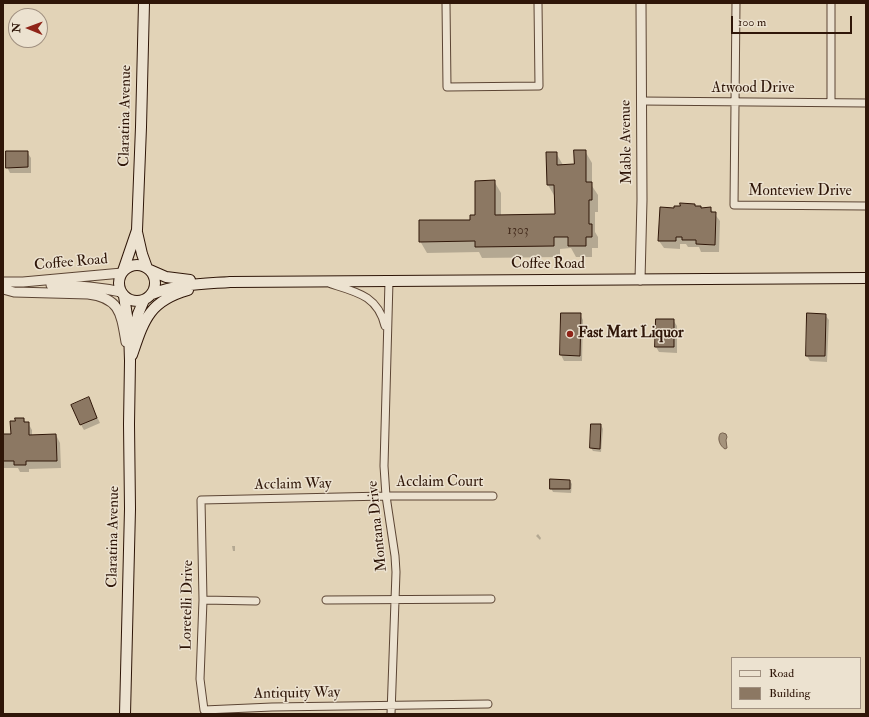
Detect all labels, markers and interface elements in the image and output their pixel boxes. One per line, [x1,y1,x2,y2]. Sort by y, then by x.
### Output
north arrow [8,8,48,48]
scale bar [733,8,854,34]
text: 100 m [738,15,766,30]
text: N [10,23,23,33]
street label: Claratina Avenue [116,65,136,167]
street label: Atwood Drive [712,80,794,98]
street label: Mable Avenue [617,100,637,184]
street label: Monteview Drive [748,183,852,201]
house number: 1303 [507,223,529,239]
street label: Coffee Road [33,251,109,275]
street label: Coffee Road [511,256,585,274]
place label: Fast Mart Liquor [578,325,684,343]
marker: Fast Mart Liquor [565,329,575,339]
street label: Acclaim Court [397,474,483,492]
street label: Acclaim Way [254,475,332,495]
street label: Montana Drive [364,480,392,572]
street label: Claratina Avenue [104,486,124,588]
street label: Loretelli Drive [178,560,198,650]
legend [731,657,861,709]
text: Road [769,666,794,681]
street label: Antiquity Way [254,684,340,704]
text: Building [769,686,810,701]

